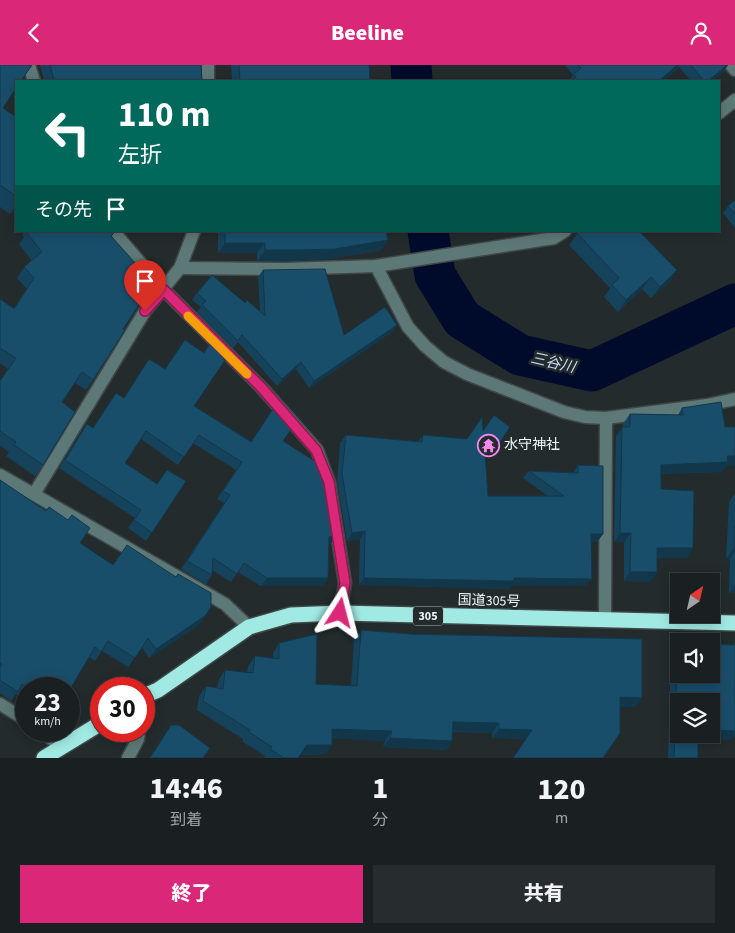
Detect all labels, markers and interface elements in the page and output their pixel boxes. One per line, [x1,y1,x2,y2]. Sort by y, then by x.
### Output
text: Beeline [331,17,404,49]
icon: back [20,19,48,47]
icon: person [687,19,715,47]
text: 110 m [118,90,210,140]
icon: left [35,100,100,165]
text: 左折 [118,139,162,171]
icon: arrive [102,195,130,223]
text: その先 [35,197,92,224]
pin [124,260,166,311]
icon: arrive [131,267,159,295]
water label: 三谷川 [529,348,579,379]
temple icon: 水守神社 [476,433,500,457]
place label: 水守神社 [504,435,560,455]
north arrow [670,573,720,623]
map controls [670,573,720,743]
position arrow [313,586,365,638]
street label: 国道305号 [457,590,521,612]
road number: 305 [413,607,443,625]
button: sound [670,633,720,683]
speed limit sign: 30 [90,677,155,742]
text: 23 [34,685,61,721]
button: layers [670,693,720,743]
text: km/h [34,713,61,730]
text: 14:46 [149,767,223,810]
text: 1 [372,767,388,810]
text: 120 [538,768,586,811]
text: m [555,807,568,829]
text: 到着 [170,809,202,831]
text: 分 [372,809,388,831]
button: 終了 [20,865,363,923]
button: 共有 [373,865,715,923]

